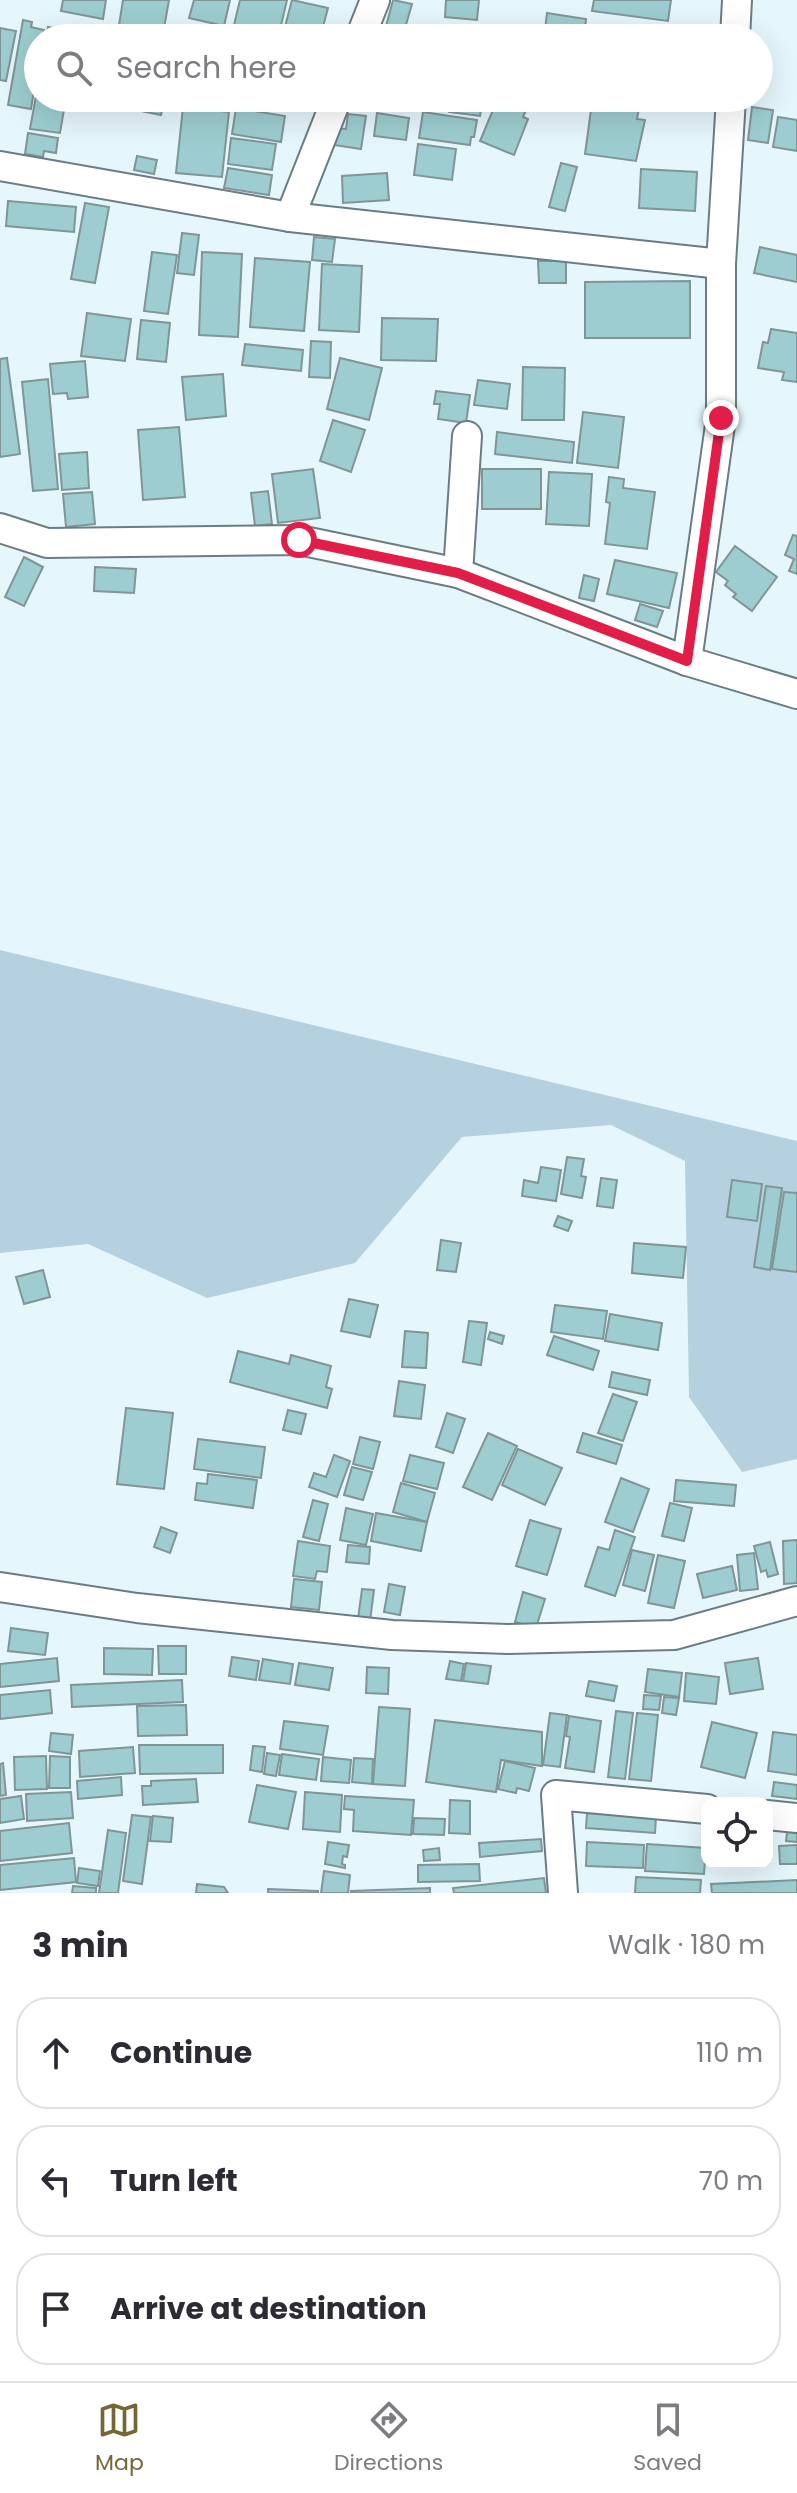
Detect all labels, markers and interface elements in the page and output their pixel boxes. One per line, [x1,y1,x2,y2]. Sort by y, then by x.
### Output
search box [24,24,773,112]
icon: search [52,46,96,90]
text: Search here [116,46,297,89]
route end [703,400,739,436]
route start [281,522,317,558]
map controls [701,1797,773,1869]
button: locate [701,1797,773,1869]
text: 3 min [32,1921,129,1969]
text: Walk · 180 m [608,1927,765,1963]
icon: ahead [34,2031,78,2075]
text: Continue [110,2031,252,2074]
text: 110 m [696,2035,763,2071]
icon: left [34,2159,78,2203]
text: Turn left [110,2159,238,2202]
text: 70 m [699,2163,763,2199]
icon: arrive [34,2287,78,2331]
text: Arrive at destination [110,2287,427,2330]
tab: Map [95,2398,144,2479]
tab: Directions [334,2398,443,2479]
tab: Saved [633,2398,702,2479]

